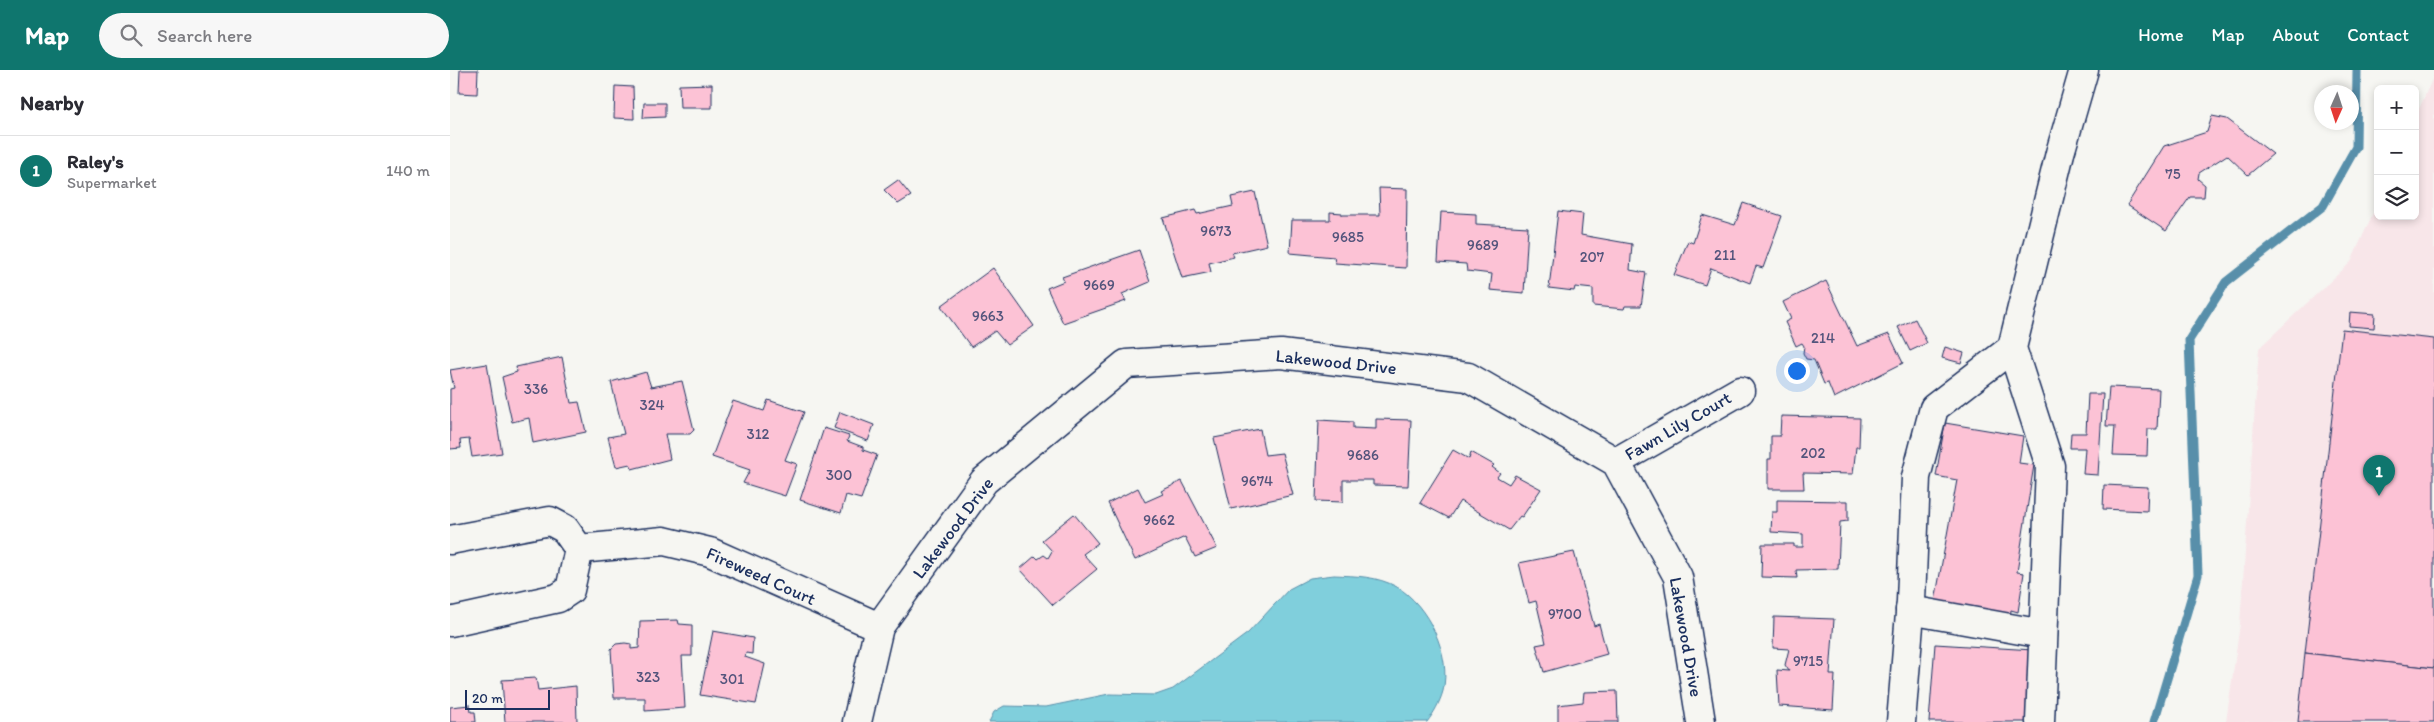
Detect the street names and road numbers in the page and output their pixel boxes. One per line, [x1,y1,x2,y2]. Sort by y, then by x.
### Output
street label: Lakewood Drive [1274,345,1398,379]
street label: Fawn Lily Court [1621,387,1735,465]
street label: Lakewood Drive [908,473,998,583]
street label: Fireweed Court [703,542,819,610]
street label: Lakewood Drive [1665,575,1707,699]

